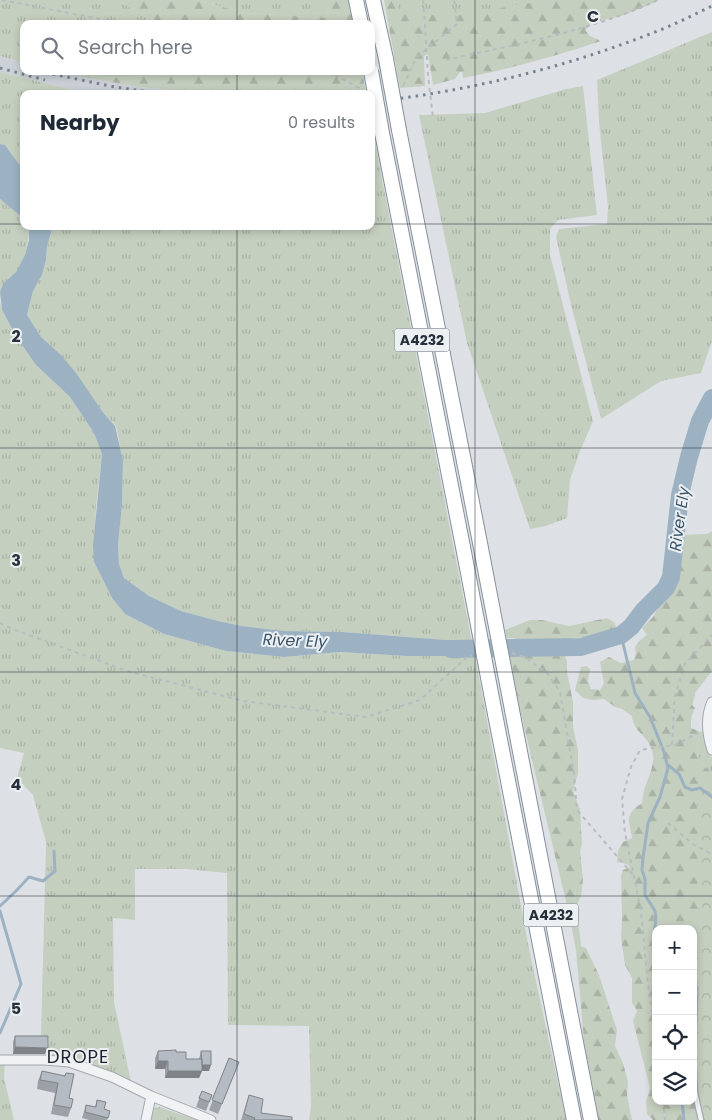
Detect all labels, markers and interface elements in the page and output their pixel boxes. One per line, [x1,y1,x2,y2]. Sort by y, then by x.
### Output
text: C [587,5,599,28]
search box [20,20,375,75]
icon: search [38,34,66,62]
text: Search here [78,34,192,61]
text: Nearby [40,108,120,137]
text: 0 results [288,111,355,134]
text: 2 [11,325,21,348]
road number: A4232 [394,328,450,352]
water label: River Ely [664,485,696,553]
text: 3 [11,549,21,572]
water label: River Ely [262,628,329,653]
text: 4 [11,773,22,796]
road number: A4232 [524,904,578,926]
map controls [652,925,697,1105]
button: + [652,925,697,970]
button: − [652,970,697,1015]
text: 5 [11,997,21,1020]
button: locate [652,1015,697,1060]
district label: DROPE [47,1044,109,1069]
button: layers [652,1060,697,1105]

